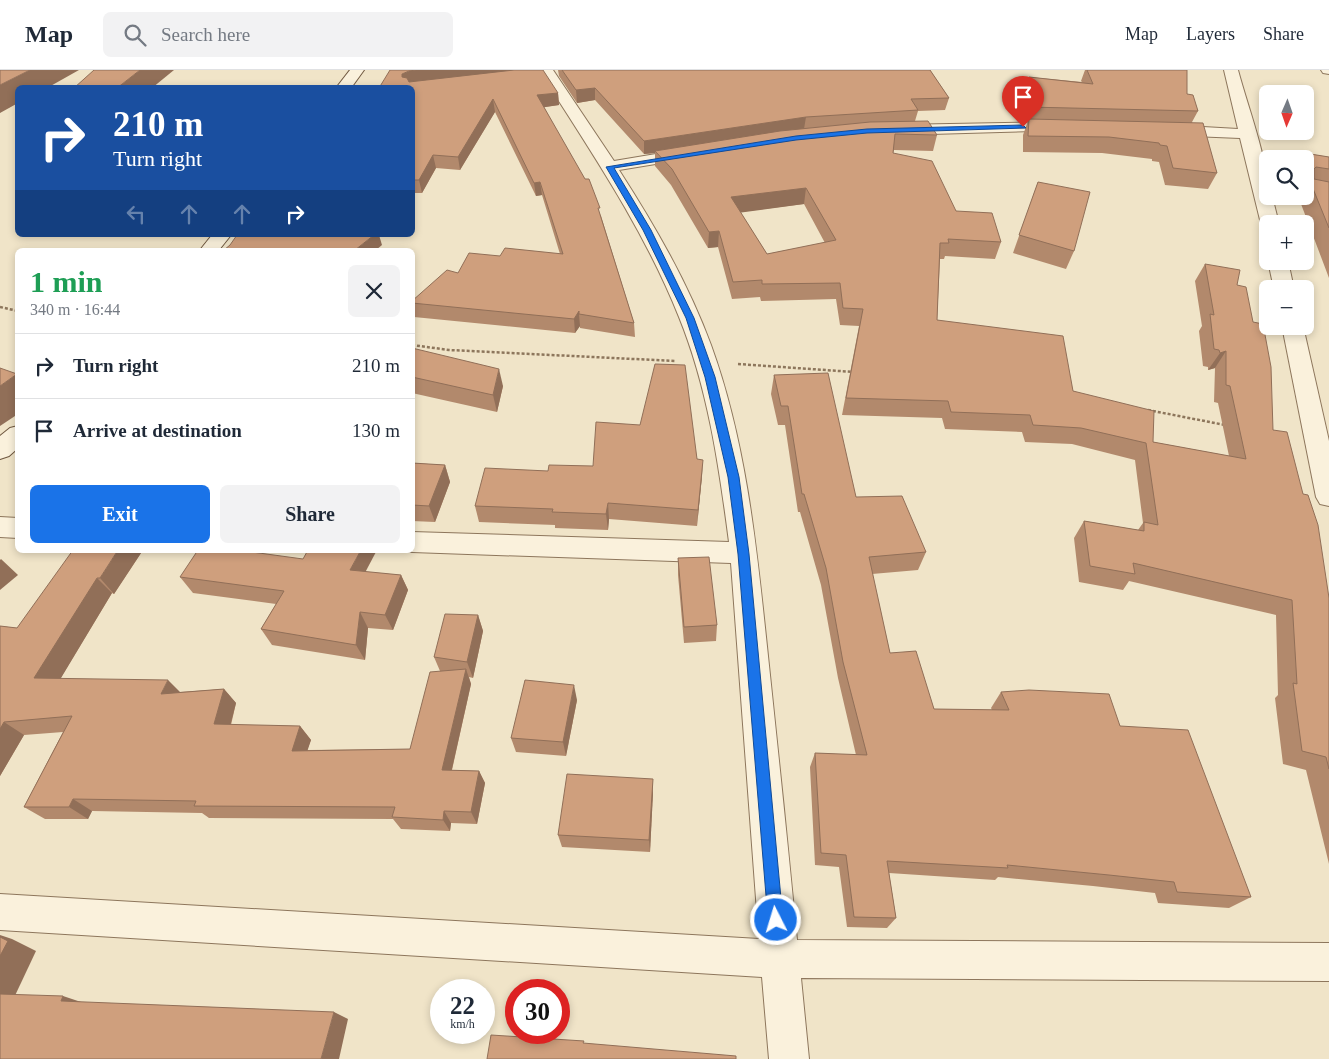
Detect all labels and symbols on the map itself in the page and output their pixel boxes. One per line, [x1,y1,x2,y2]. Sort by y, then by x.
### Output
pin [1002,76,1044,127]
north arrow [1259,85,1314,140]
position arrow [749,893,801,945]
speed limit sign: 30 [505,979,570,1044]

